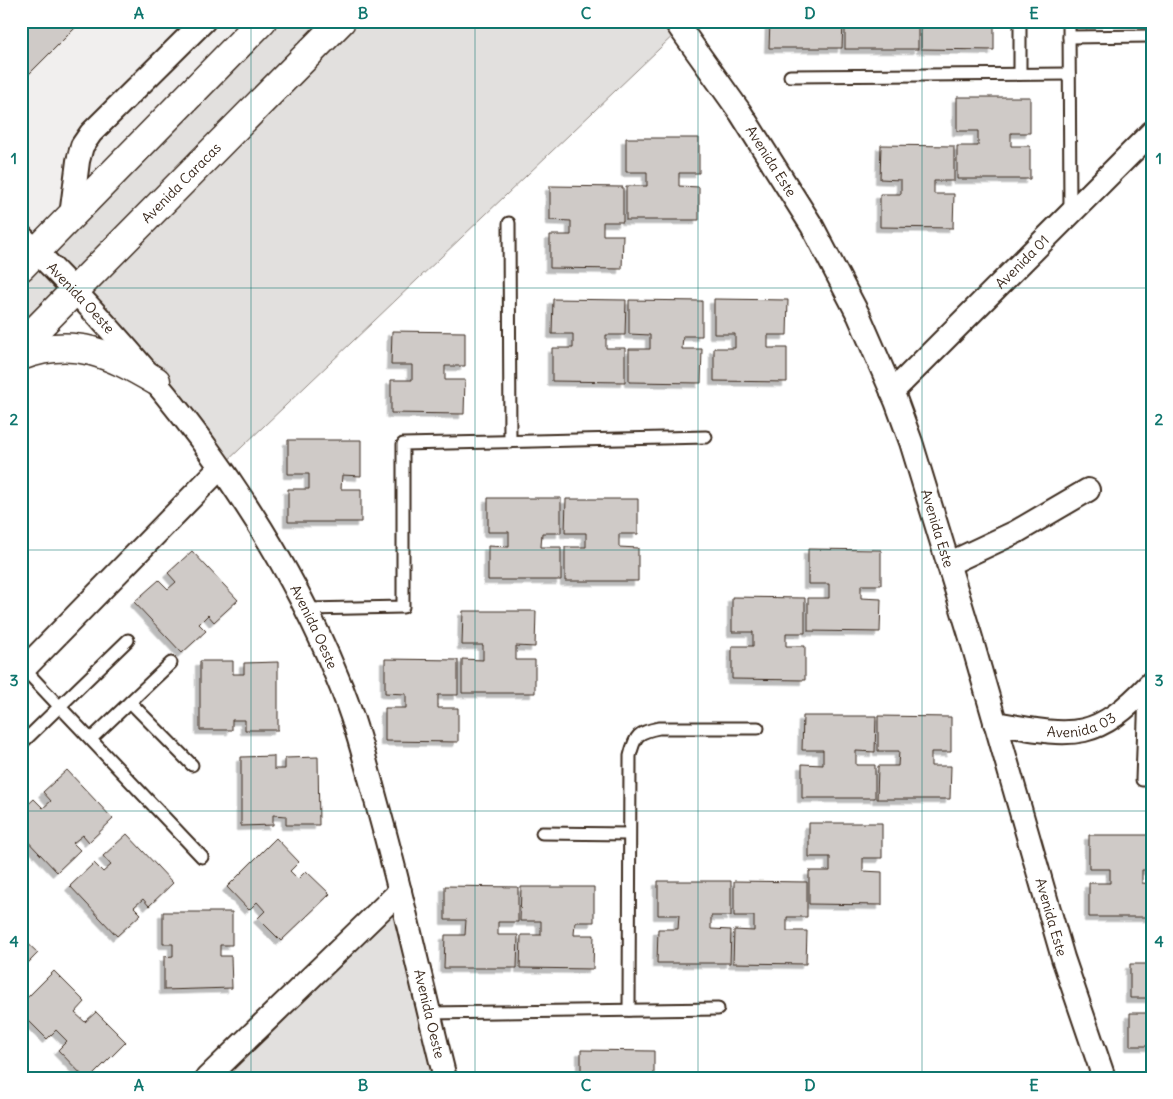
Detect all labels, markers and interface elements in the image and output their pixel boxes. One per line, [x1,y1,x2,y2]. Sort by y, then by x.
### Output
text: A [134,3,144,23]
text: B [358,3,369,23]
text: C [581,3,592,23]
text: D [804,3,816,23]
text: E [1029,3,1039,23]
street label: Avenida Este [742,122,800,200]
street label: Avenida Caracas [138,139,225,227]
text: 1 [11,148,17,168]
text: 1 [1156,148,1162,168]
street label: Avenida 01 [991,231,1053,293]
street label: Avenida Oeste [43,258,118,337]
text: 2 [10,409,19,429]
text: 2 [1155,409,1164,429]
street label: Avenida Este [917,487,958,570]
street label: Avenida Oeste [286,582,342,671]
text: 3 [9,670,19,690]
text: 3 [1154,670,1164,690]
street label: Avenida 03 [1046,708,1119,741]
street label: Avenida Este [1031,876,1071,958]
text: 4 [9,931,19,951]
text: 4 [1154,931,1164,951]
street label: Avenida Oeste [410,968,449,1060]
text: A [134,1075,144,1095]
text: B [358,1075,369,1095]
text: C [581,1075,592,1095]
text: D [804,1075,816,1095]
text: E [1029,1075,1039,1095]

